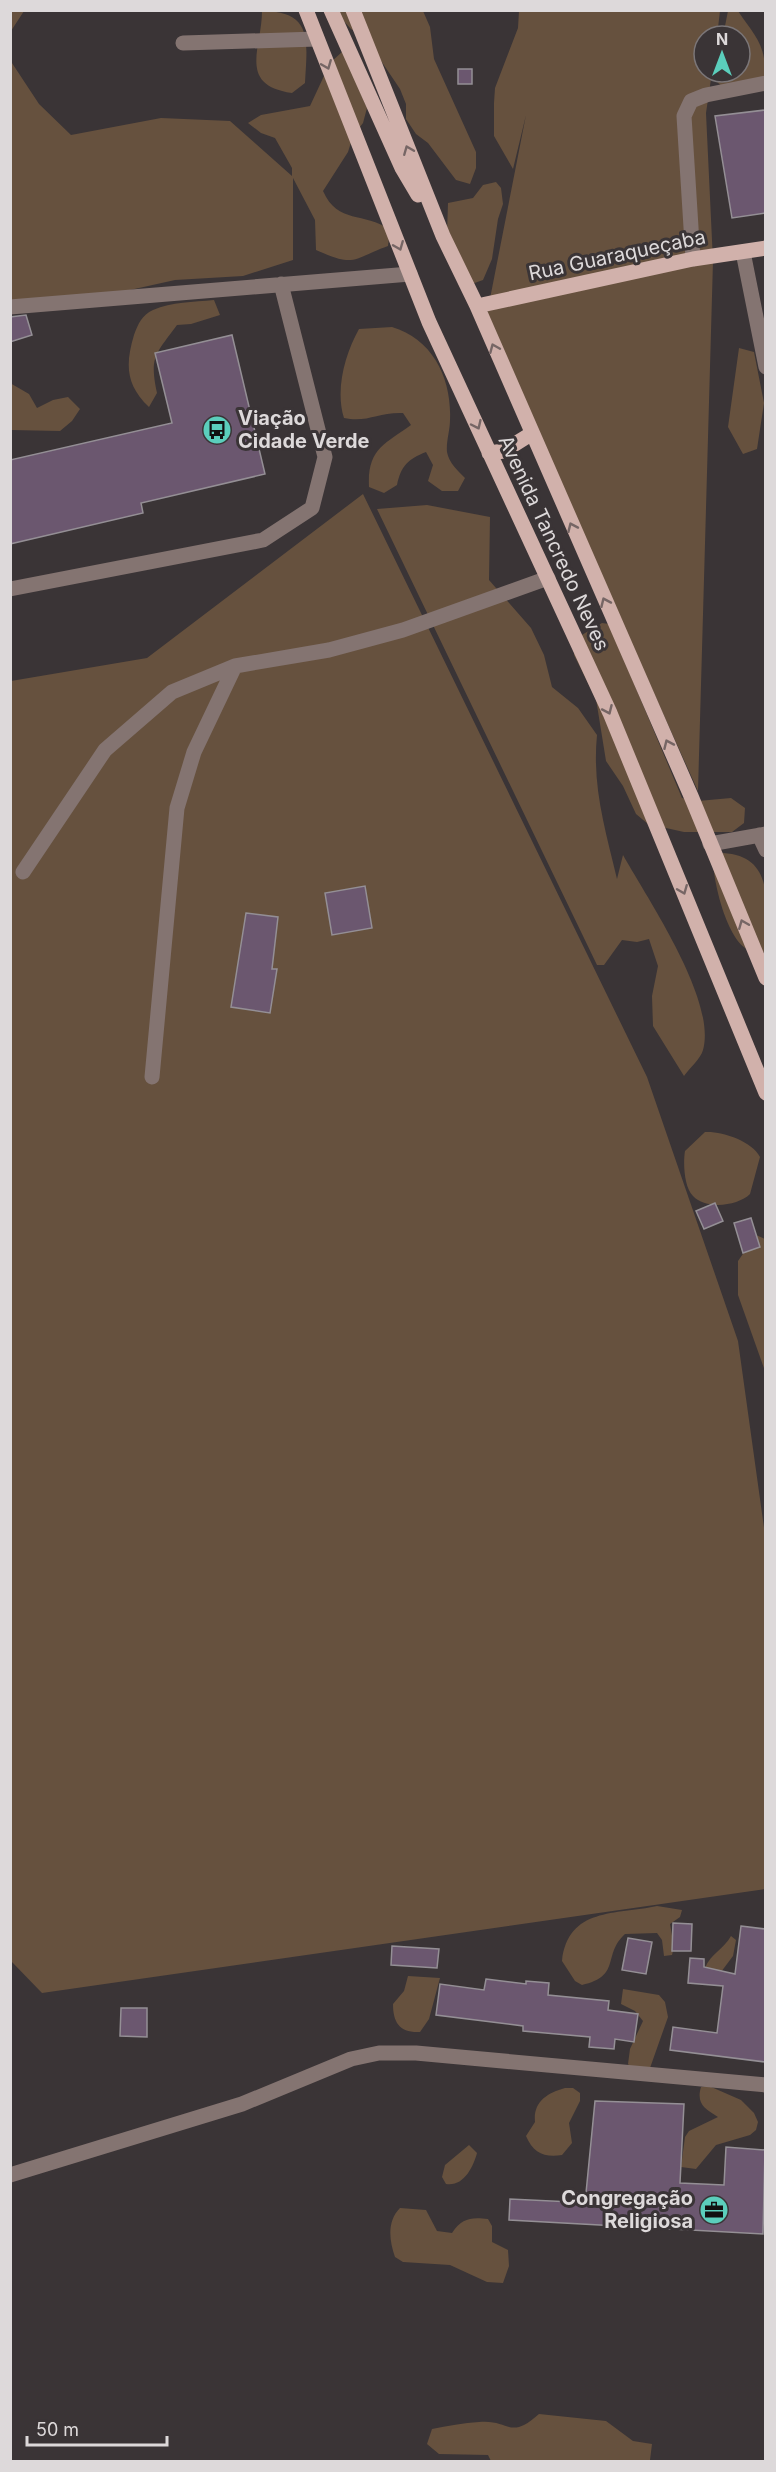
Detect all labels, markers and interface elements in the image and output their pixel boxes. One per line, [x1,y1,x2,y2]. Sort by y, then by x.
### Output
north arrow [692,24,752,84]
text: N [716,29,728,49]
one-way arrow [320,59,332,70]
one-way arrow [403,145,415,156]
street label: Rua Guaraqueçaba [526,224,708,286]
one-way arrow [391,241,404,251]
one-way arrow [490,343,502,354]
place label: Viação Cidade Verde [238,406,370,453]
bus stop icon: Viação Cidade Verde [201,414,233,446]
one-way arrow [469,419,481,430]
street label: Avenida Tancredo Neves [494,432,614,654]
one-way arrow [567,522,579,533]
one-way arrow [600,597,612,608]
one-way arrow [601,703,613,714]
one-way arrow [663,739,675,750]
one-way arrow [676,884,688,895]
one-way arrow [738,919,750,930]
place label: Congregação Religiosa [561,2186,693,2233]
office icon: Congregação Religiosa [698,2194,730,2226]
scale bar [27,2409,166,2447]
text: 50 m [36,2419,79,2440]

